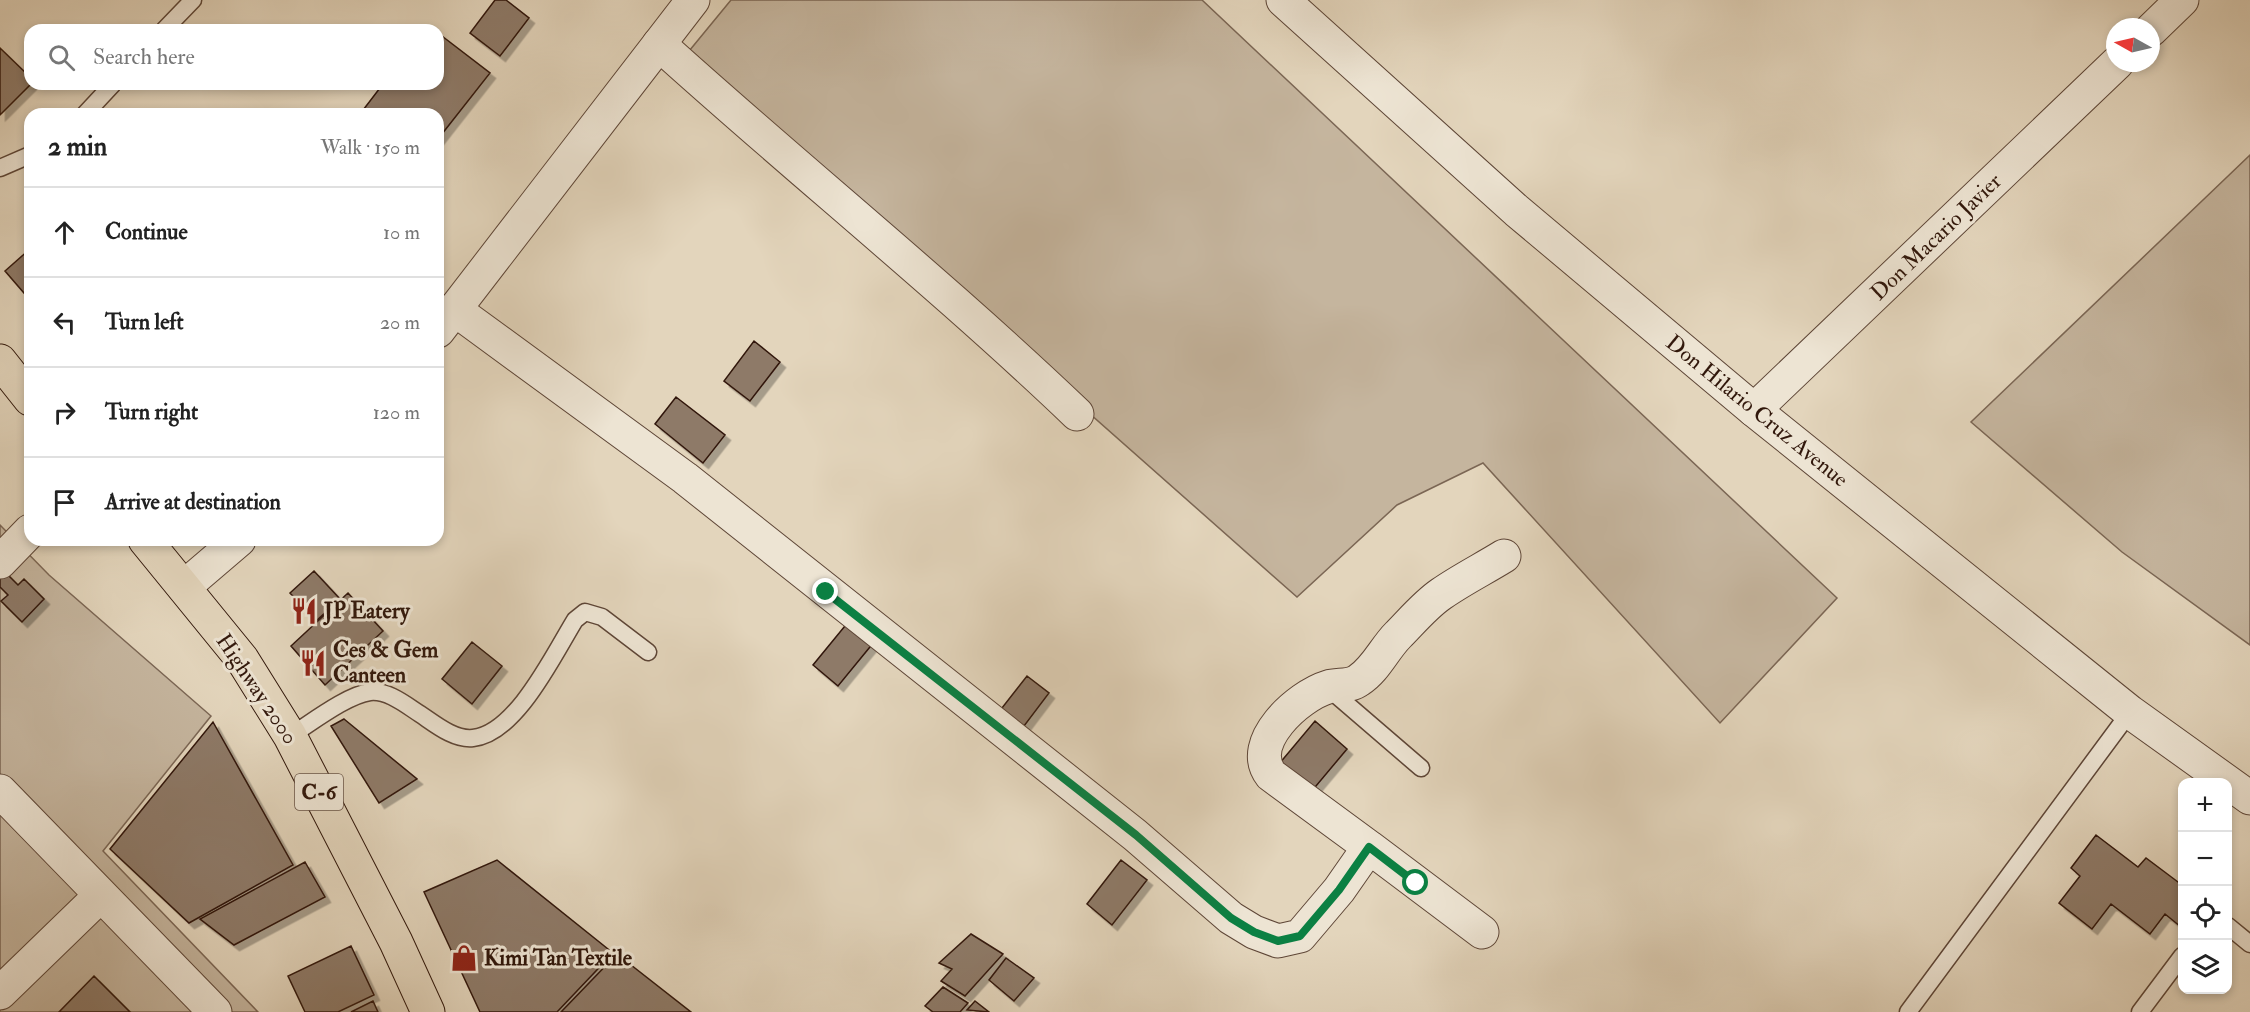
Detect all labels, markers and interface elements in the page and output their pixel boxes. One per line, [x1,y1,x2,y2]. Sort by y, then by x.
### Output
north arrow [2106,18,2160,72]
search box [24,24,444,90]
icon: search [45,41,78,74]
text: Search here [93,43,195,71]
text: 2 min [48,131,107,163]
text: Walk · 150 m [320,135,420,160]
street label: Don Macario Javier [1865,167,2008,307]
icon: ahead [48,216,81,249]
text: Continue [105,218,188,246]
text: 10 m [383,220,420,245]
icon: left [48,306,81,339]
text: Turn left [105,308,184,336]
text: 20 m [380,310,420,335]
street label: Don Hilario Cruz Avenue [1660,329,1854,493]
icon: right [48,396,81,429]
text: Turn right [105,398,198,426]
text: 120 m [373,400,420,425]
icon: arrive [48,486,81,519]
text: Arrive at destination [105,488,281,516]
route end [812,578,838,604]
restaurant icon: JP Eatery [289,596,319,626]
place label: JP Eatery [323,597,411,626]
street label: Highway 2000 [210,628,304,750]
place label: Ces & Gem Canteen [333,636,439,689]
restaurant icon: Ces & Gem Canteen [298,648,328,678]
road number: C-6 [295,774,343,810]
map controls [2178,778,2232,994]
button: + [2178,778,2232,832]
button: − [2178,832,2232,886]
route start [1402,869,1428,895]
button: locate [2178,886,2232,940]
button: layers [2178,940,2232,994]
shop icon: Kimi Tan Textile [449,943,479,973]
place label: Kimi Tan Textile [484,944,633,972]

